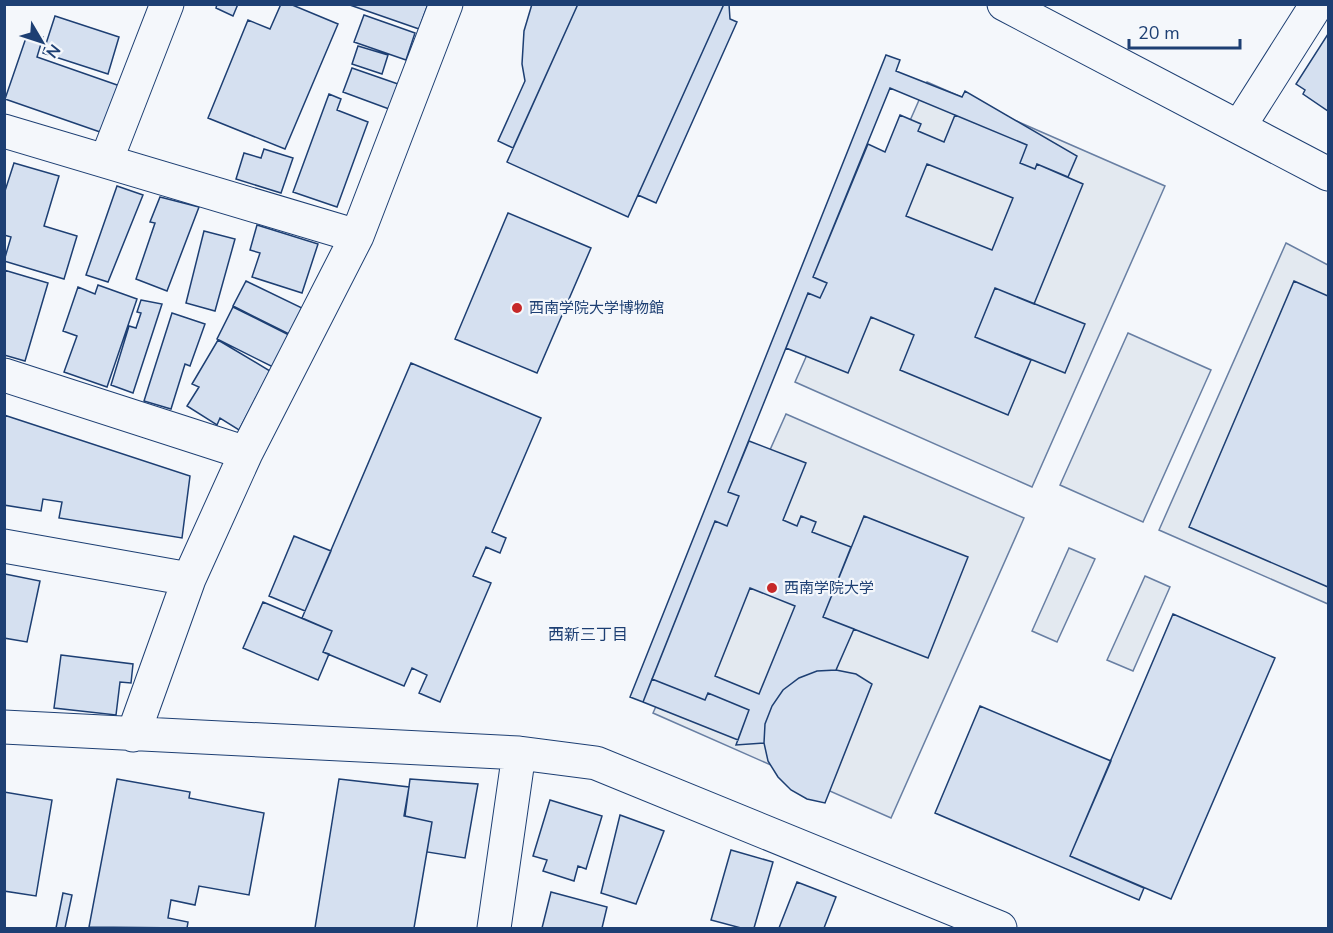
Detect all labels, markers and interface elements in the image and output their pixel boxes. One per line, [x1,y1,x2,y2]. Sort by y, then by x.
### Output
north arrow [12,12,72,72]
scale bar [1129,12,1240,50]
text: 20 m [1138,21,1180,45]
text: N [41,39,65,62]
place label: 西南学院大学博物館 [529,298,664,318]
marker: 西南学院大学博物館 [510,301,524,315]
place label: 西南学院大学 [784,578,874,598]
marker: 西南学院大学 [765,581,779,595]
district label: 西新三丁目 [548,624,628,646]

